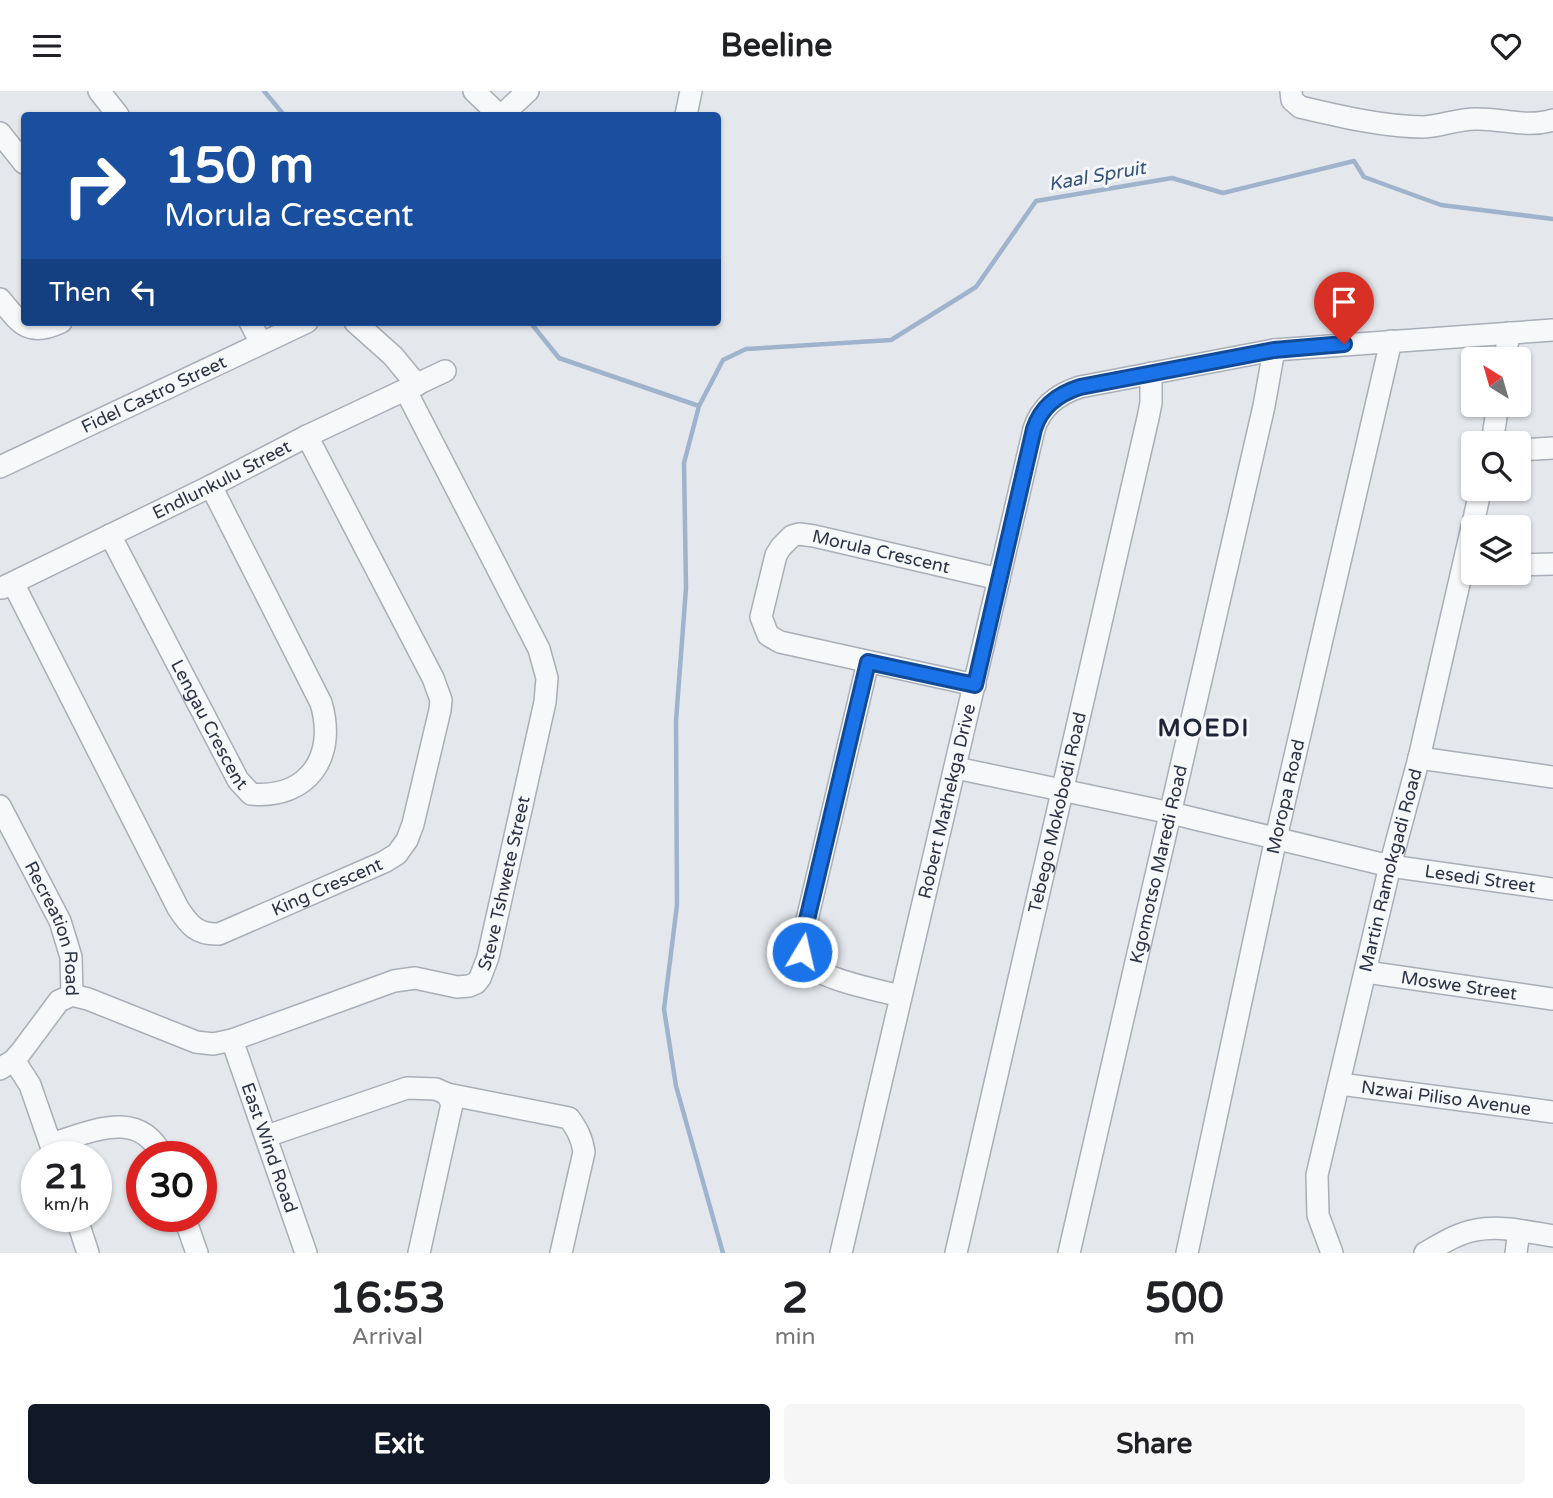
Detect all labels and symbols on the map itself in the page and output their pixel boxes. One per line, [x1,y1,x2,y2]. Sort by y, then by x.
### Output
water label: Kaal Spruit [1047,156,1150,195]
pin [1314,272,1374,344]
north arrow [1461,347,1531,417]
street label: Fidel Castro Street [78,351,230,438]
street label: Endlunkulu Street [149,435,295,524]
street label: Morula Crescent [810,525,952,578]
street label: Lengau Crescent [166,656,253,795]
street label: Robert Mathekga Drive [913,702,980,901]
street label: Tebego Mokobodi Road [1024,710,1091,915]
district label: MOEDI [1158,714,1250,743]
street label: Moropa Road [1262,737,1310,856]
street label: Kgomotso Maredi Road [1125,763,1192,966]
street label: Martin Ramokgadi Road [1354,766,1427,974]
street label: Steve Tshwete Street [473,794,535,974]
street label: King Crescent [268,853,386,921]
street label: Recreation Road [20,857,83,996]
street label: Lesedi Street [1423,860,1537,897]
position arrow [765,915,839,989]
street label: Moswe Street [1399,966,1519,1005]
street label: Nzwai Piliso Avenue [1360,1076,1532,1120]
street label: East Wind Road [237,1080,302,1216]
speed limit sign: 30 [126,1141,217,1232]

